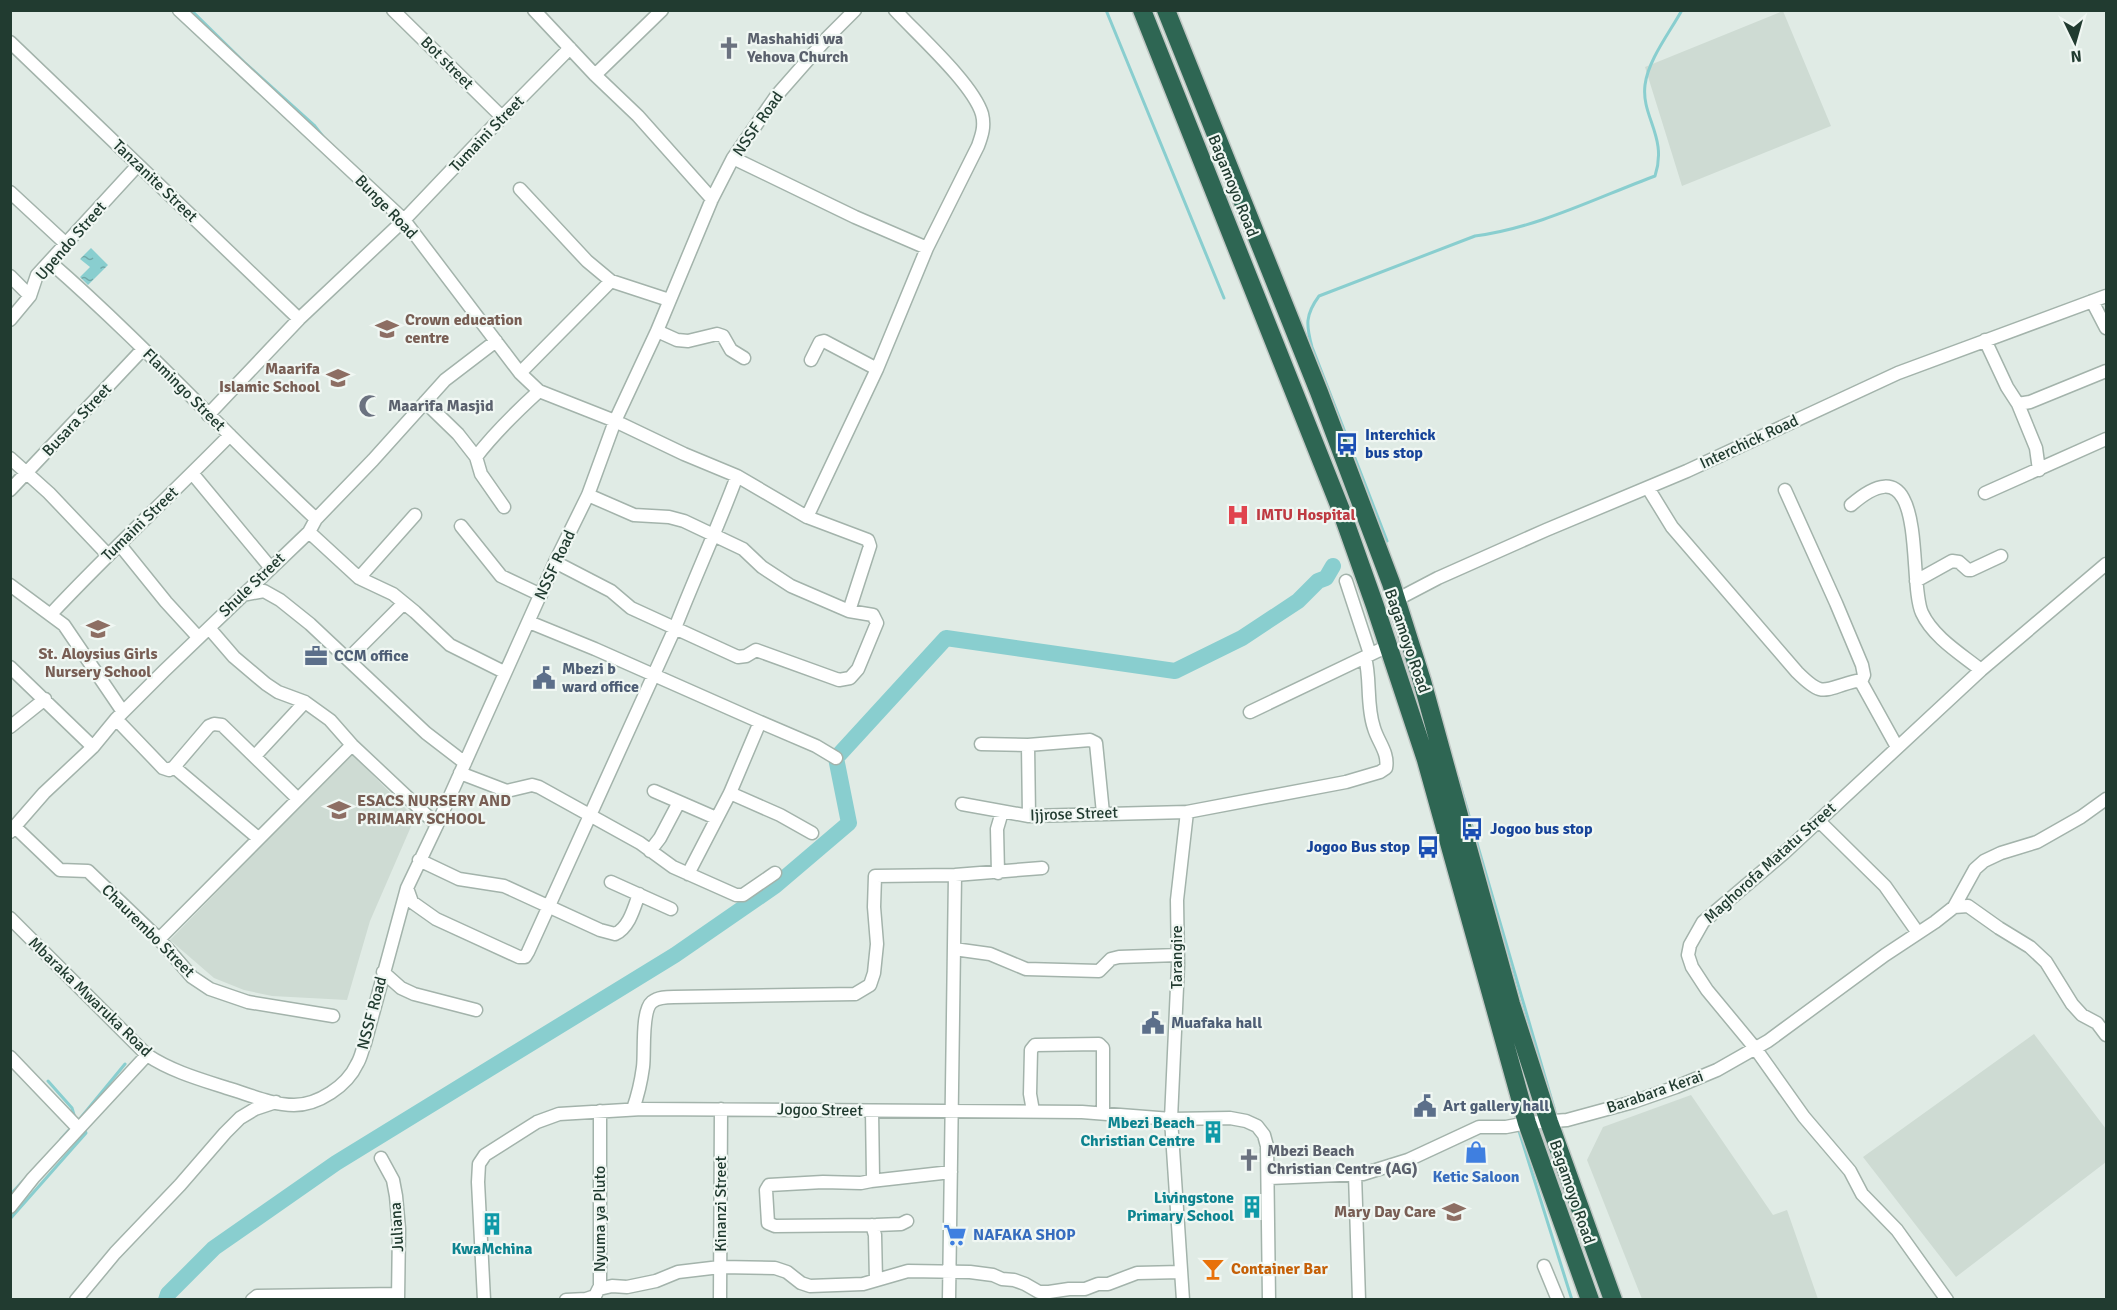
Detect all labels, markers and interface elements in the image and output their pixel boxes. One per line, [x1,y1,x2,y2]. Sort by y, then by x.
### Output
north arrow [2045,12,2105,72]
place label: Mashahidi wa Yehova Church [746,29,849,67]
street label: Bot street [416,32,478,94]
church icon: Mashahidi wa Yehova Church [716,35,742,61]
text: N [2070,45,2083,66]
street label: NSSF Road [728,88,788,160]
street label: Tumaini Street [445,91,529,176]
street label: Bagamoyo Road [1203,132,1263,240]
street label: Tanzanite Street [108,135,202,227]
street label: Bunge Road [351,171,421,243]
street label: Upendo Street [31,197,111,285]
place label: Crown education centre [405,310,523,348]
school or university icon: Crown education centre [374,316,400,342]
street label: Flamingo Street [138,344,230,436]
place label: Maarifa Islamic School [219,359,320,397]
school or university icon: Maarifa Islamic School [325,365,351,391]
street label: Busara Street [38,379,116,461]
mosque icon: Maarifa Masjid [357,393,383,419]
place label: Maarifa Masjid [388,396,494,416]
street label: Interchick Road [1697,410,1801,474]
place label: Interchick bus stop [1365,425,1436,463]
bus stop icon: Interchick bus stop [1334,431,1360,457]
street label: Tumaini Street [98,482,183,566]
hospital icon: IMTU Hospital [1225,502,1251,528]
place label: IMTU Hospital [1256,505,1356,525]
street label: NSSF Road [530,527,580,603]
street label: Shule Street [215,548,289,621]
street label: Bagamoyo Road [1380,586,1434,696]
school or university icon: St. Aloysius Girls Nursery School [85,616,111,642]
office icon: CCM office [303,643,329,669]
place label: St. Aloysius Girls Nursery School [38,644,158,682]
place label: CCM office [334,646,409,666]
place label: Mbezi b ward office [562,659,639,697]
public building icon: Mbezi b ward office [531,665,557,691]
place label: ESACS NURSERY AND PRIMARY SCHOOL [357,791,511,829]
school or university icon: ESACS NURSERY AND PRIMARY SCHOOL [326,797,352,823]
street label: Maghorofa Matatu Street [1700,798,1841,928]
street label: Ijjrose Street [1030,802,1119,826]
bus stop icon: Jogoo bus stop [1459,816,1485,842]
place label: Jogoo bus stop [1490,819,1593,839]
bus stop icon: Jogoo Bus stop [1415,834,1441,860]
place label: Jogoo Bus stop [1306,837,1410,857]
street label: Chaurembo Street [97,880,199,982]
street label: Tarangire [1167,925,1187,989]
street label: Mbaraka Mwaruka Road [24,933,156,1061]
street label: NSSF Road [353,974,391,1052]
public building icon: Muafaka hall [1140,1010,1166,1036]
place label: Muafaka hall [1171,1013,1262,1033]
street label: Barabara Kerai [1604,1066,1706,1118]
public building icon: Art gallery hall [1412,1093,1438,1119]
place label: Art gallery hall [1443,1096,1549,1116]
street label: Jogoo Street [777,1099,863,1121]
place label: Mbezi Beach Christian Centre [1080,1113,1195,1151]
building icon: Mbezi Beach Christian Centre [1200,1119,1226,1145]
street label: Bagamoyo Road [1545,1137,1599,1247]
shop icon: Ketic Saloon [1463,1139,1489,1165]
place label: Mbezi Beach Christian Centre (AG) [1267,1141,1418,1179]
church icon: Mbezi Beach Christian Centre (AG) [1236,1147,1262,1173]
street label: Kinanzi Street [711,1156,731,1252]
street label: Nyuma ya Pluto [590,1166,610,1272]
place label: Ketic Saloon [1433,1167,1520,1187]
place label: Livingstone Primary School [1127,1188,1234,1226]
building icon: Livingstone Primary School [1239,1194,1265,1220]
school or university icon: Mary Day Care [1441,1199,1467,1225]
street label: Juliana [386,1202,408,1252]
place label: Mary Day Care [1334,1202,1436,1222]
building icon: KwaMchina [479,1211,505,1237]
supermarket icon: NAFAKA SHOP [942,1222,968,1248]
place label: NAFAKA SHOP [973,1225,1076,1245]
place label: KwaMchina [451,1239,533,1259]
bar icon: Container Bar [1200,1256,1226,1282]
place label: Container Bar [1231,1259,1328,1279]

